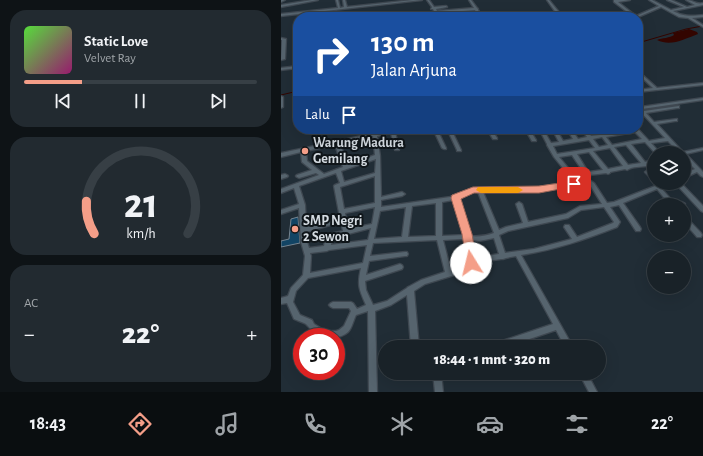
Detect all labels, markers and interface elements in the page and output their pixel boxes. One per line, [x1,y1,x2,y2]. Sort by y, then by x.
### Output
icon: right [305,28,357,80]
text: 130 m [371,29,435,57]
text: Static Love [84,34,148,49]
text: Velvet Ray [84,52,136,65]
text: Jalan Arjuna [371,62,457,80]
icon: previous [52,90,74,112]
icon: pause [129,90,151,112]
icon: next [207,90,229,112]
icon: arrive [338,104,360,126]
text: Lalu [305,107,330,122]
place label: Warung Madura Gemilang [313,136,404,166]
marker: Warung Madura Gemilang [300,146,310,156]
map controls [647,146,691,294]
button: layers [647,146,691,190]
pin [557,167,591,201]
icon: arrive [563,173,585,195]
text: 21 [123,184,158,225]
button: + [647,198,691,242]
place label: SMP Negri 2 Sewon [303,214,362,244]
marker: SMP Negri 2 Sewon [290,224,300,234]
text: km/h [126,227,155,241]
position arrow [450,242,492,284]
button: − [647,250,691,294]
text: AC [24,297,38,310]
text: 22° [122,319,159,349]
text: − [24,323,35,345]
text: + [246,323,257,345]
speed limit sign: 30 [293,328,345,380]
text: 18:44 · 1 mnt · 320 m [434,352,550,367]
icon: directions [126,410,154,438]
icon: music [213,410,241,438]
icon: phone [301,410,329,438]
icon: climate [388,410,416,438]
icon: car [476,410,504,438]
icon: filters [563,410,591,438]
text: 18:43 [30,415,66,433]
text: 22° [651,415,673,433]

